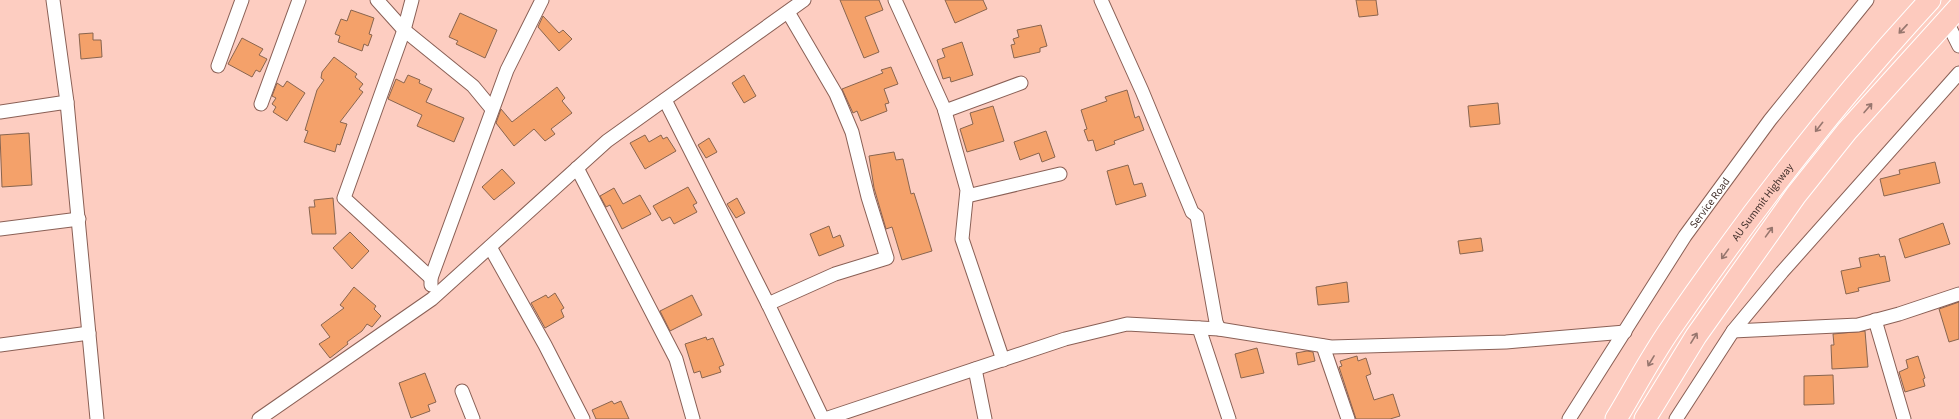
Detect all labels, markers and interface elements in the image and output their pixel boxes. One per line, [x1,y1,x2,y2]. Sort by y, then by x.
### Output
one-way arrow [1898,24,1908,34]
one-way arrow [1863,103,1872,113]
one-way arrow [1814,122,1823,133]
street label: AU Summit Highway [1728,160,1796,244]
street label: Service Road [1686,174,1733,231]
one-way arrow [1765,226,1774,237]
one-way arrow [1720,249,1729,260]
one-way arrow [1691,332,1699,344]
one-way arrow [1646,355,1654,367]

